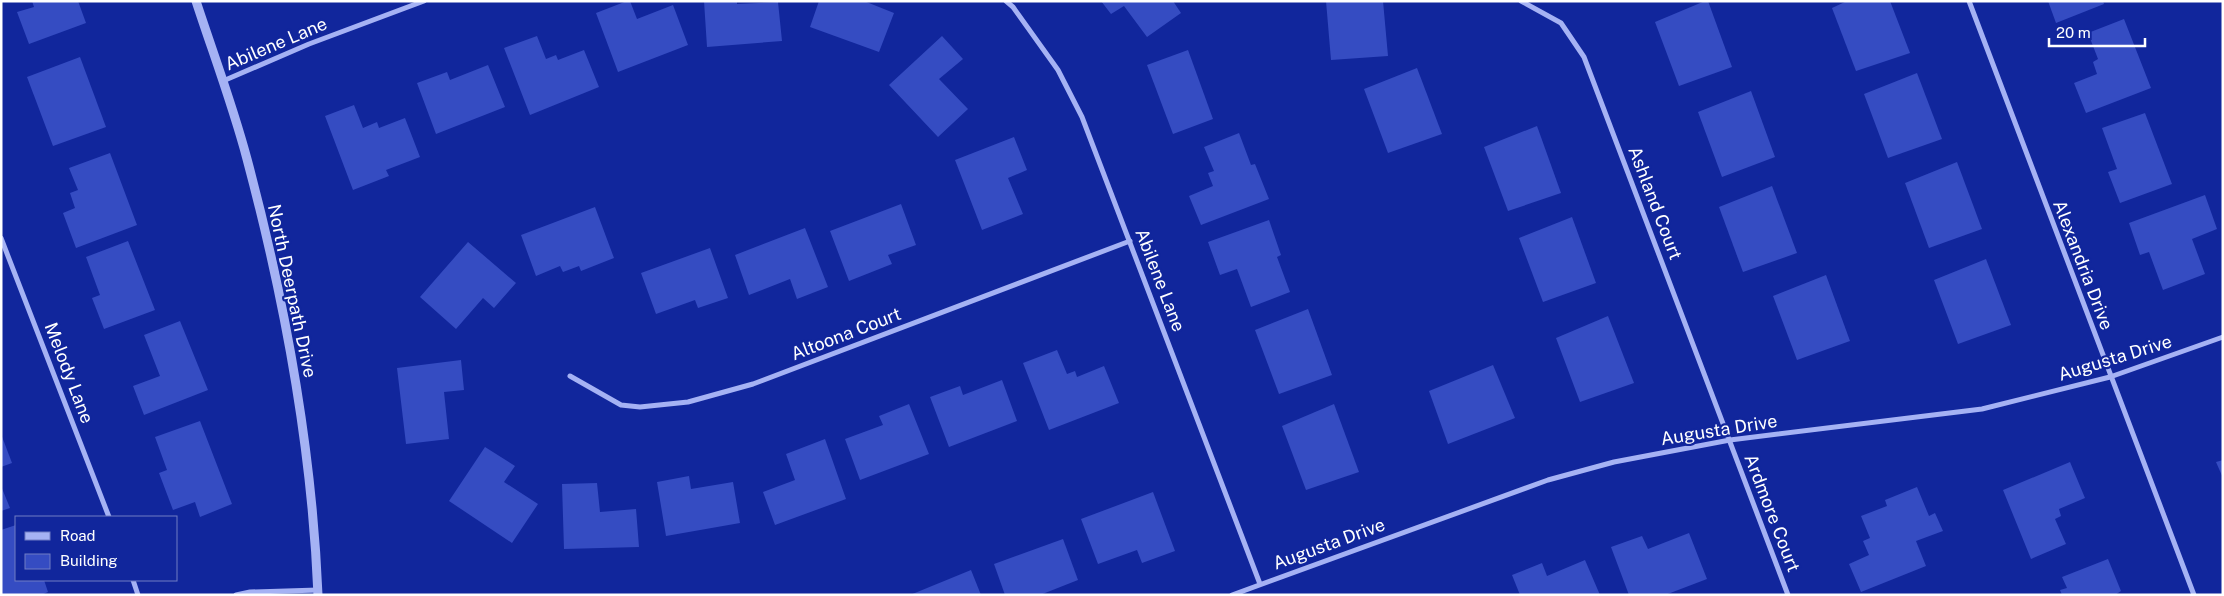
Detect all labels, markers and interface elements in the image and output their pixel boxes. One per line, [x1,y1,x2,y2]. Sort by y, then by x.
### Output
street label: Abilene Lane [222,13,330,74]
scale bar [2049,15,2145,47]
text: 20 m [2056,24,2091,41]
street label: Ashland Court [1624,143,1687,262]
street label: Alexandria Drive [2049,197,2118,333]
street label: North Deerpath Drive [264,202,321,380]
street label: Abilene Lane [1131,225,1190,334]
street label: Altoona Court [788,303,904,364]
street label: Melody Lane [41,319,98,426]
street label: Augusta Drive [2056,330,2174,385]
street label: Augusta Drive [1659,410,1779,449]
street label: Ardmore Court [1740,451,1805,575]
street label: Augusta Drive [1270,514,1388,574]
legend [15,516,178,581]
text: Road [60,527,96,544]
text: Building [60,552,118,569]

